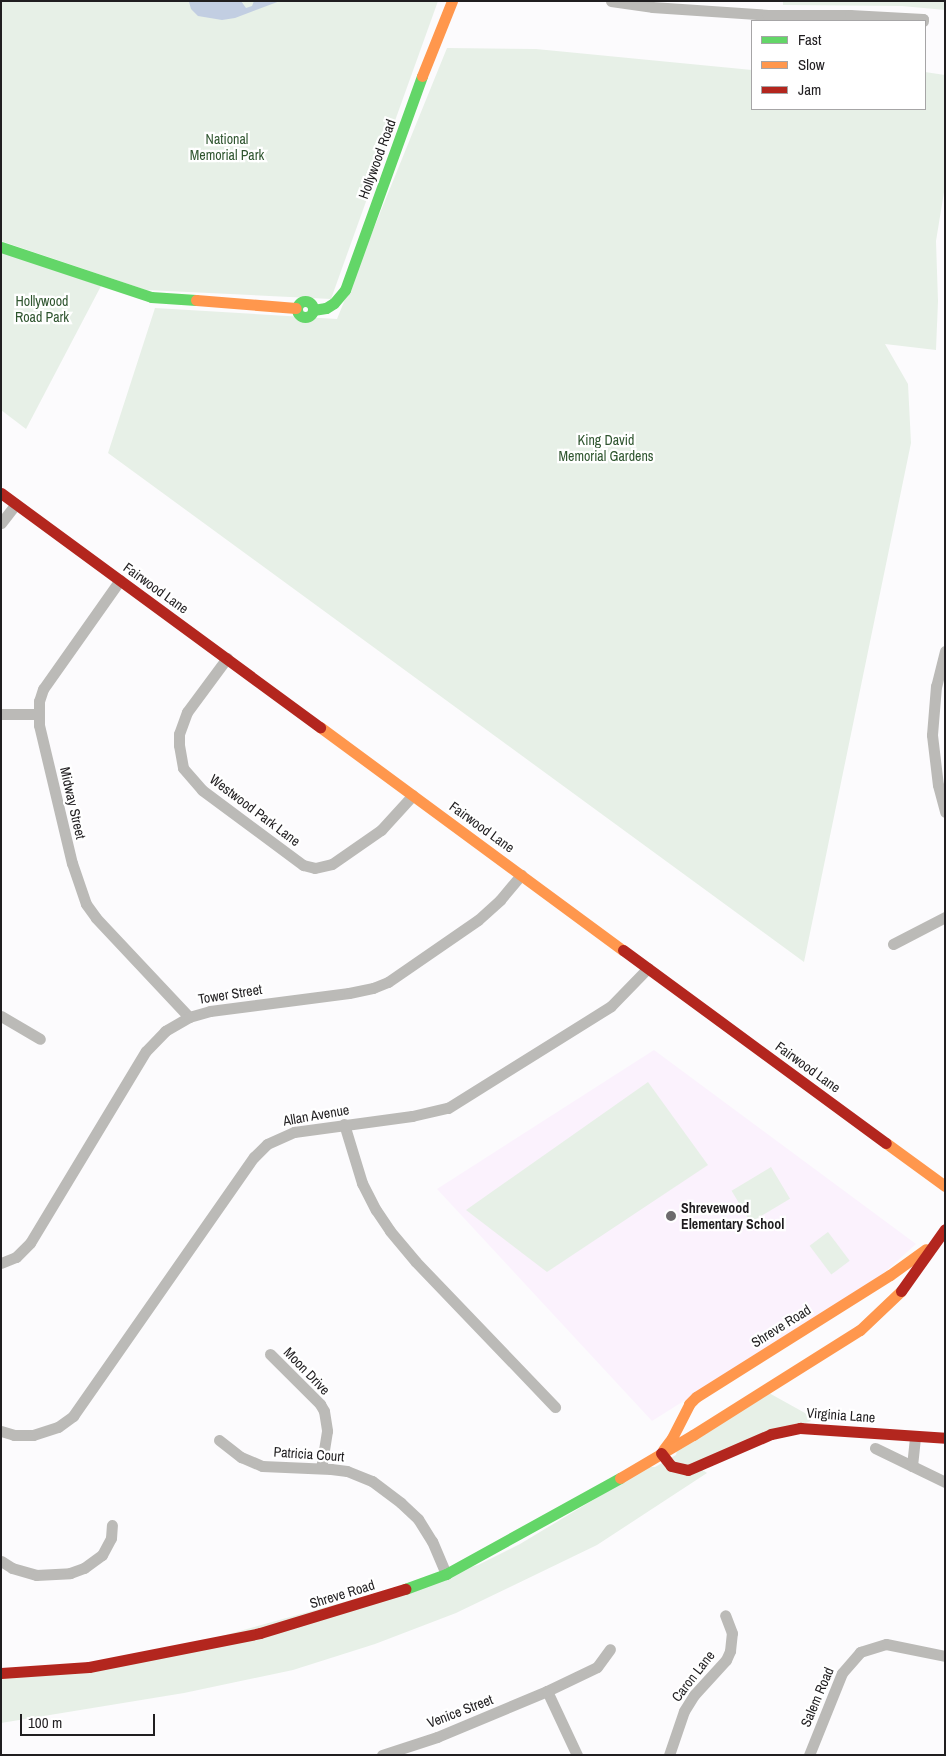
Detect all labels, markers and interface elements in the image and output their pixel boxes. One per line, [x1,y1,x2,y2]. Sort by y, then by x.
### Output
legend [751,20,926,110]
text: Fast [798,29,821,50]
text: Slow [798,54,825,75]
text: Jam [798,79,821,100]
street label: Hollywood Road [355,117,399,201]
park label: National Memorial Park [190,131,264,164]
park label: Hollywood Road Park [15,293,69,326]
park label: King David Memorial Gardens [558,432,654,464]
street label: Fairwood Lane [120,559,192,617]
street label: Midway Street [57,765,89,841]
street label: Westwood Park Lane [206,771,304,849]
street label: Fairwood Lane [446,798,518,856]
street label: Tower Street [197,981,263,1007]
street label: Fairwood Lane [772,1038,844,1096]
street label: Allan Avenue [281,1101,351,1129]
place label: Shrevewood Elementary School [681,1200,784,1232]
marker: Shrevewood Elementary School [665,1210,677,1222]
street label: Shreve Road [748,1301,814,1351]
street label: Moon Drive [280,1344,334,1398]
street label: Virginia Lane [806,1404,876,1426]
street label: Patricia Court [273,1443,345,1465]
street label: Shreve Road [308,1576,376,1612]
street label: Caron Lane [668,1647,718,1705]
street label: Salem Road [797,1665,837,1729]
street label: Venice Street [425,1691,495,1731]
scale bar [22,1704,158,1736]
text: 100 m [28,1712,62,1733]

